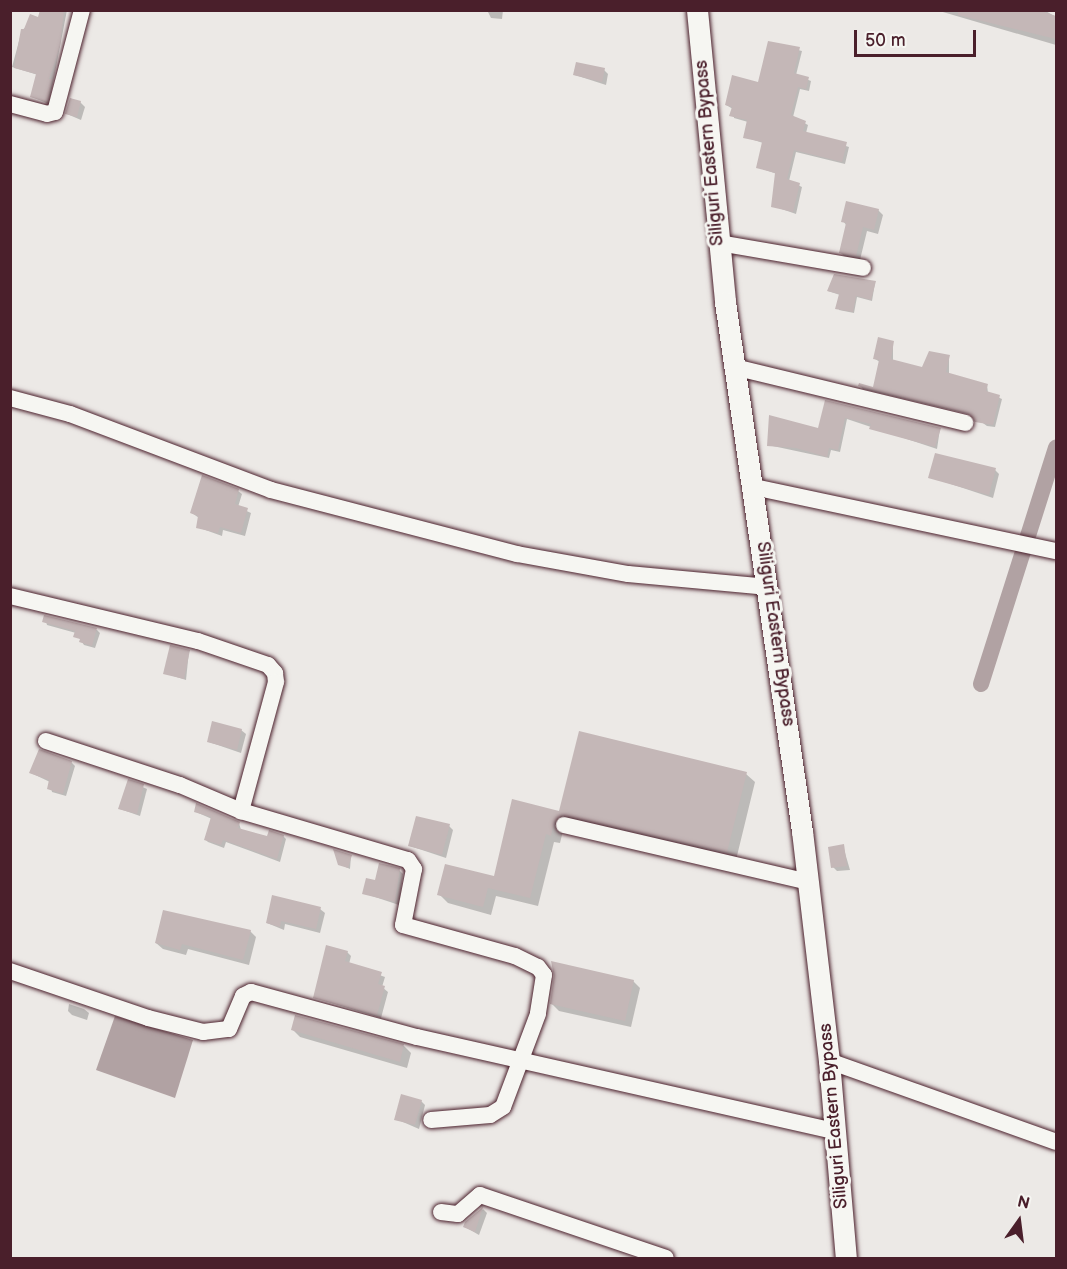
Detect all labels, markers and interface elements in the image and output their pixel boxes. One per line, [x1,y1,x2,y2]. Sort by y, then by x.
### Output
scale bar [857,18,978,56]
text: 50 m [865,30,906,51]
street label: Siliguri Eastern Bypass [691,59,729,247]
street label: Siliguri Eastern Bypass [751,540,799,728]
street label: Siliguri Eastern Bypass [815,1022,853,1210]
north arrow [989,1191,1049,1251]
text: N [1015,1192,1032,1214]

